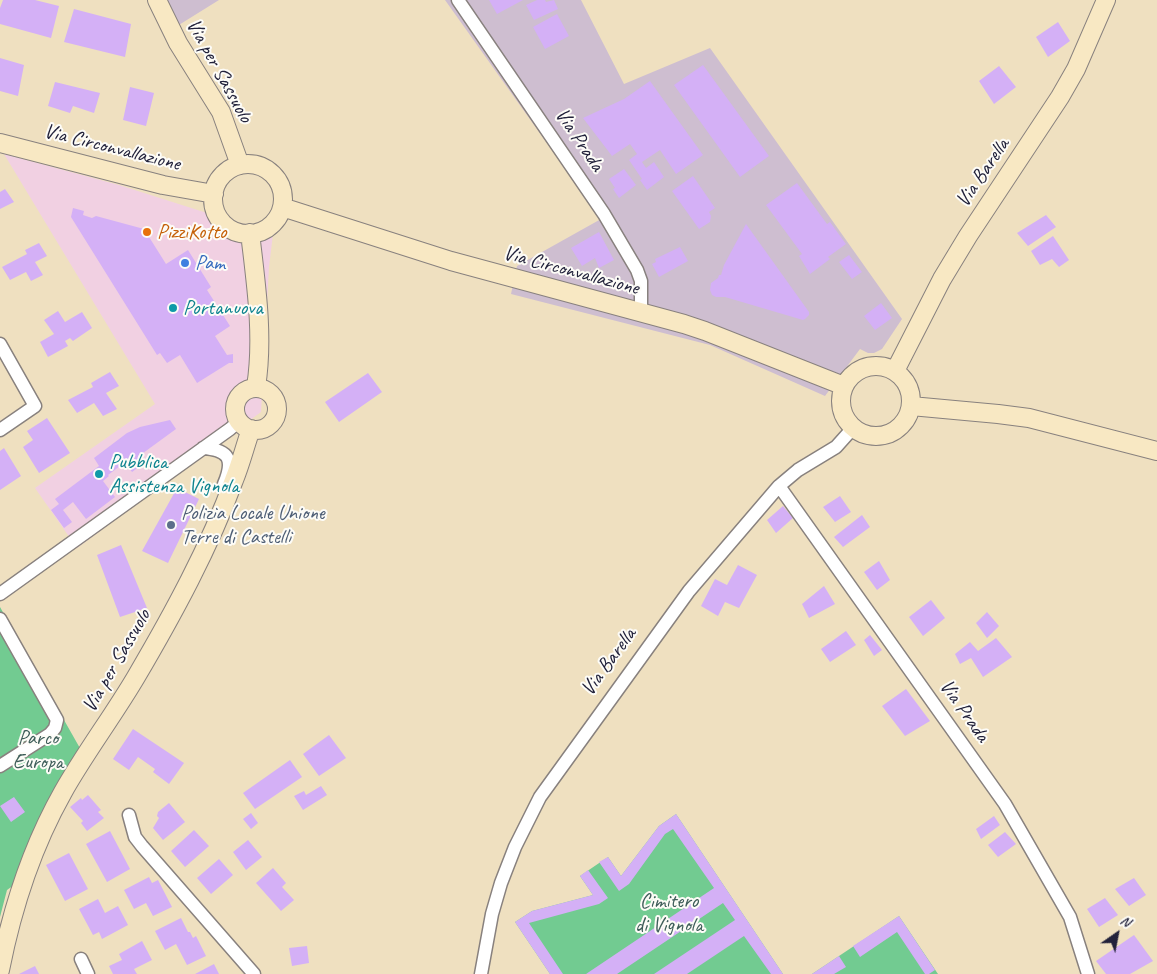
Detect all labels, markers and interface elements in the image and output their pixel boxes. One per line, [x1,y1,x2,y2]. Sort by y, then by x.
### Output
street label: Via per Sassuolo [180,15,258,127]
street label: Via Prada [549,104,609,176]
street label: Via Circonvallazione [41,119,183,177]
street label: Via Barella [951,134,1015,212]
place label: PizziKotto [157,219,227,245]
marker: PizziKotto [141,226,153,238]
street label: Via Circonvallazione [500,241,642,301]
place label: Pam [195,250,225,276]
marker: Pam [179,257,191,269]
place label: Portanuova [183,295,263,321]
marker: Portanuova [167,302,179,314]
place label: Pubblica Assistenza Vignola [109,449,239,499]
marker: Pubblica Assistenza Vignola [93,468,105,480]
place label: Polizia Locale Unione Terre di Castelli [181,500,325,550]
marker: Polizia Locale Unione Terre di Castelli [165,519,177,531]
street label: Via per Sassuolo [77,605,157,717]
street label: Via Barella [576,623,642,701]
street label: Via Prada [933,675,995,747]
park label: Parco Europa [13,725,63,775]
park label: Cimitero di Vignola [635,888,703,938]
north arrow [1092,909,1142,959]
text: N [1117,912,1134,930]

